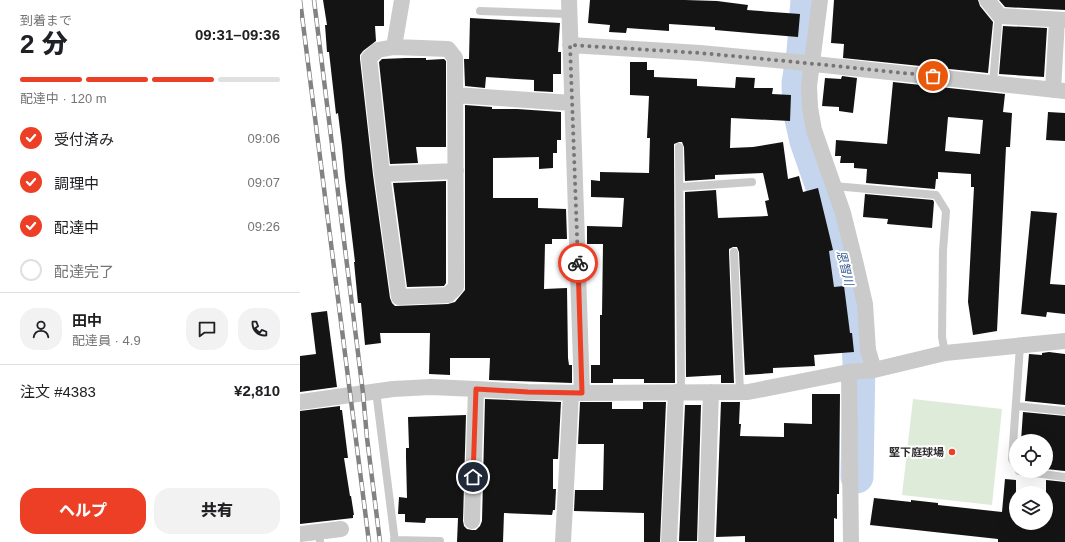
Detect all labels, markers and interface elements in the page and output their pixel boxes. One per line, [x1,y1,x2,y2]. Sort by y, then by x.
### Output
text: 到着まで [20,13,72,28]
text: 09:31–09:36 [195,26,280,43]
text: 2 分 [20,29,68,59]
pin [916,59,950,93]
icon: bag [922,65,944,87]
text: 配達中 · 120 m [20,91,107,106]
icon: check [20,127,42,149]
text: 受付済み [54,131,114,148]
text: 09:06 [247,131,280,146]
icon: check [20,171,42,193]
text: 調理中 [54,175,99,192]
text: 09:07 [247,175,280,190]
icon: check [20,215,42,237]
text: 配達中 [54,219,99,236]
text: 09:26 [247,219,280,234]
courier [558,243,598,283]
water label: 恩智川 [834,249,857,289]
icon: bike [567,252,589,274]
text: 配達完了 [54,263,114,280]
button: person [20,308,62,350]
button: chat [186,308,228,350]
button: phone [238,308,280,350]
text: 田中 [72,312,102,329]
text: 配達員 · 4.9 [72,333,141,348]
text: ¥2,810 [234,382,280,399]
text: 注文 #4383 [20,383,96,400]
map controls [1009,434,1053,530]
button: locate [1009,434,1053,478]
place label: 堅下庭球場 [889,446,944,458]
marker: 堅下庭球場 [947,447,957,457]
pin [456,460,490,494]
icon: home [462,466,484,488]
button: layers [1009,486,1053,530]
button: ヘルプ [20,488,146,534]
button: 共有 [154,488,280,534]

